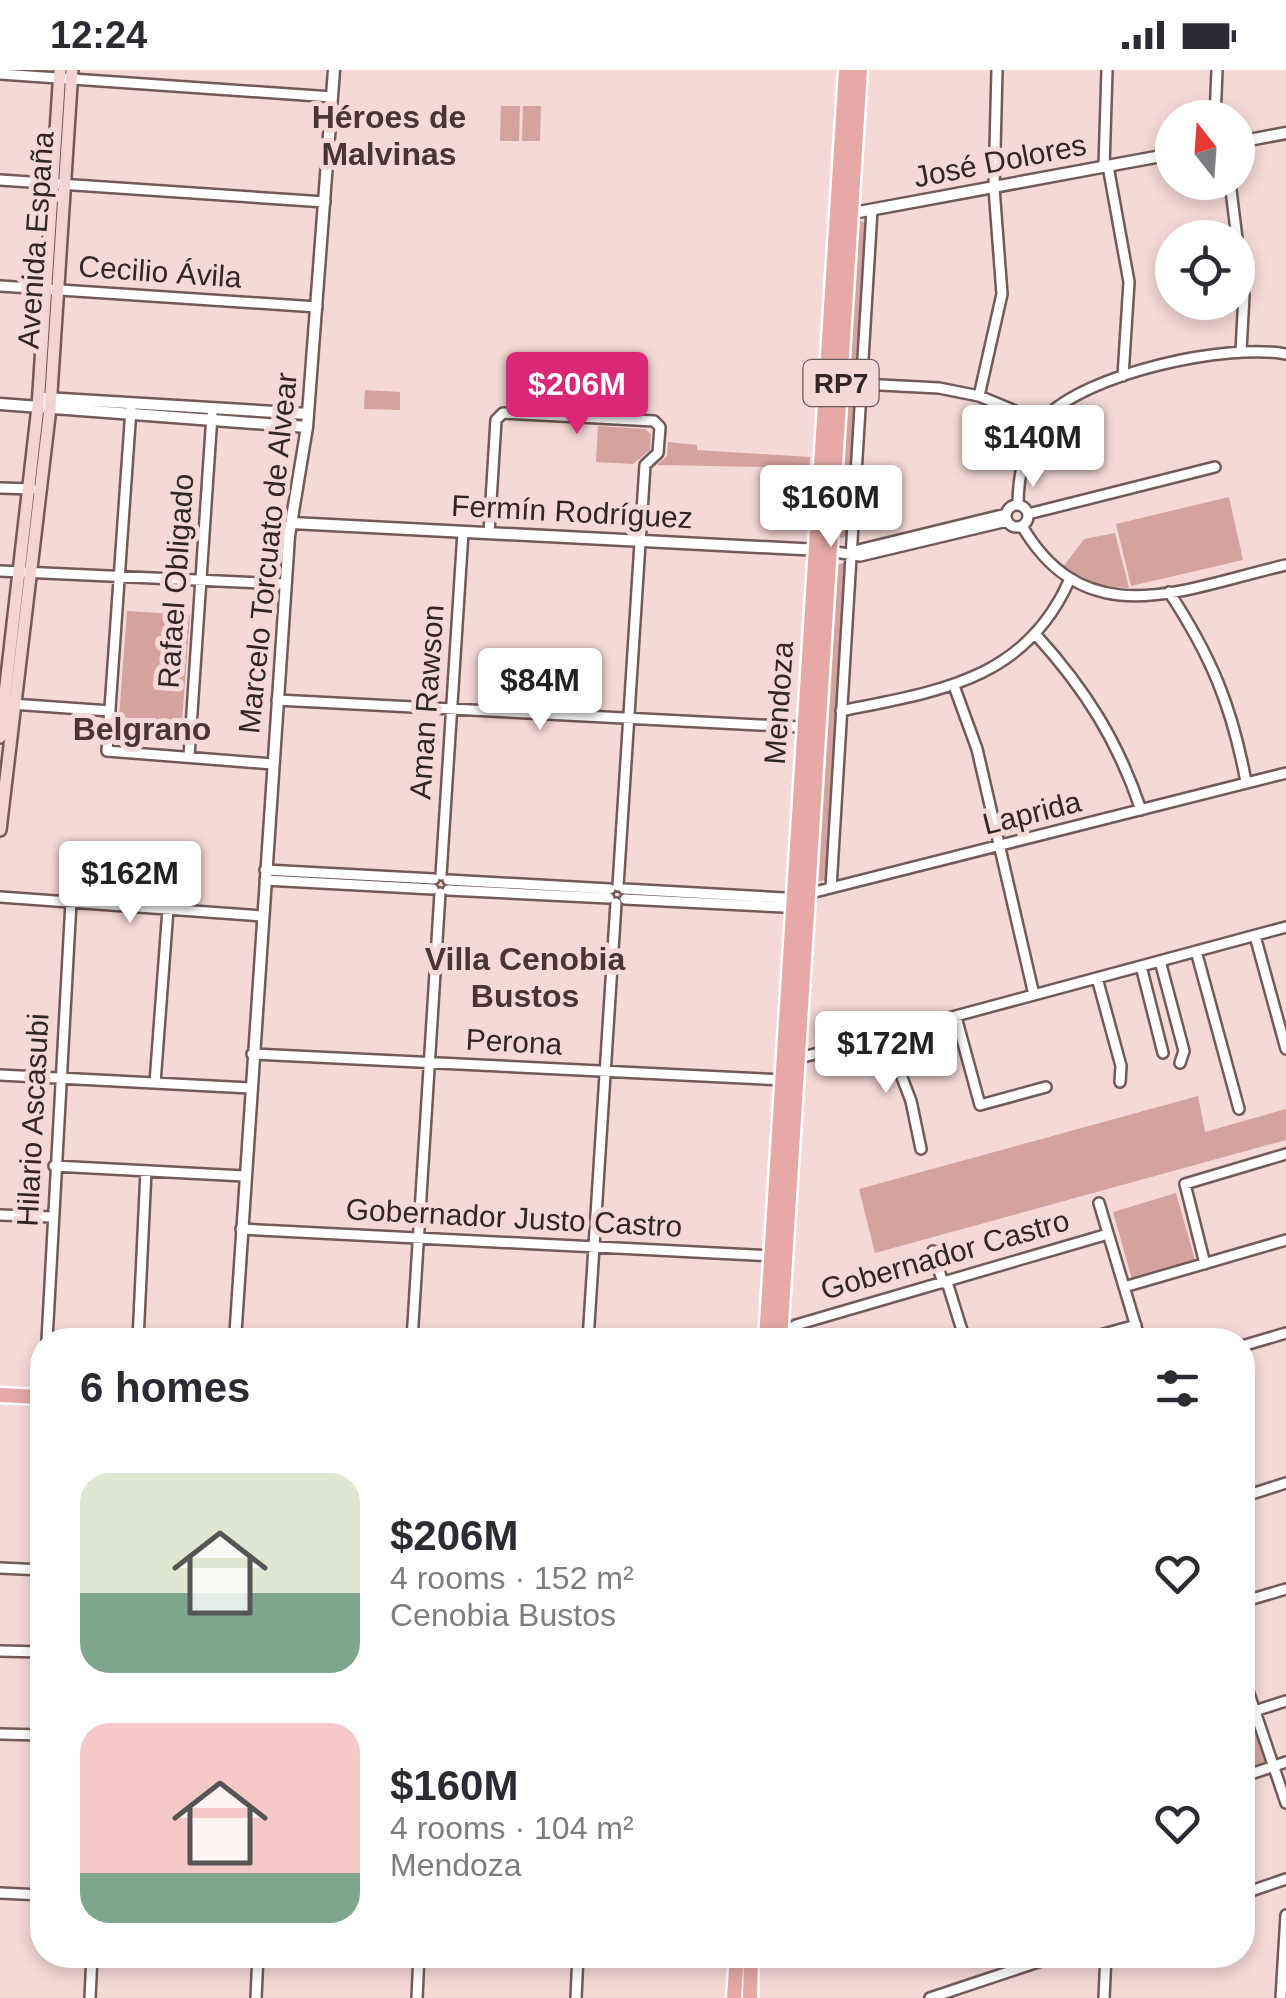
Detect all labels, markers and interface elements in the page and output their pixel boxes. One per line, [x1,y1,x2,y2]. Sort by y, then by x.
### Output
text: 12:24 [50,14,147,56]
district label: Héroes de Malvinas [312,99,466,172]
north arrow [1155,100,1255,200]
map controls [1155,100,1255,320]
street label: José Dolores [911,128,1089,193]
street label: Avenida España [11,130,60,350]
button: locate [1155,220,1255,320]
street label: Cecilio Ávila [77,249,243,294]
pin: $206M [507,352,647,437]
road number: RP7 [804,360,878,406]
text: $206M [528,366,626,402]
street label: Marcelo Torcuato de Alvear [232,371,303,735]
pin: $140M [963,405,1103,490]
text: $140M [984,419,1082,455]
pin: $160M [761,465,901,550]
street label: Rafael Obligado [152,472,199,689]
text: $160M [782,479,880,515]
street label: Fermín Rodríguez [450,489,694,534]
street label: Aman Rawson [403,604,450,800]
street label: Mendoza [758,640,799,766]
pin: $84M [481,648,599,733]
text: $84M [500,662,580,698]
district label: Belgrano [73,711,211,747]
street label: Laprida [979,784,1085,841]
pin: $162M [60,841,200,926]
text: $162M [81,855,179,891]
district label: Villa Cenobia Bustos [425,941,625,1014]
pin: $172M [816,1011,956,1096]
street label: Hilario Ascasubi [10,1013,55,1227]
street label: Perona [465,1022,564,1061]
text: $172M [837,1025,935,1061]
street label: Gobernador Justo Castro [345,1192,683,1243]
street label: Gobernador Castro [817,1203,1073,1306]
icon: filters [1150,1361,1205,1416]
text: 6 homes [80,1364,250,1411]
text: $206M [390,1512,518,1559]
icon: home [160,1513,280,1633]
icon: heart [1150,1546,1205,1601]
text: 4 rooms · 152 m² [390,1560,634,1596]
text: Cenobia Bustos [390,1597,616,1633]
text: $160M [390,1762,518,1809]
icon: home [160,1763,280,1883]
icon: heart [1150,1796,1205,1851]
text: 4 rooms · 104 m² [390,1810,634,1846]
text: Mendoza [390,1847,522,1883]

